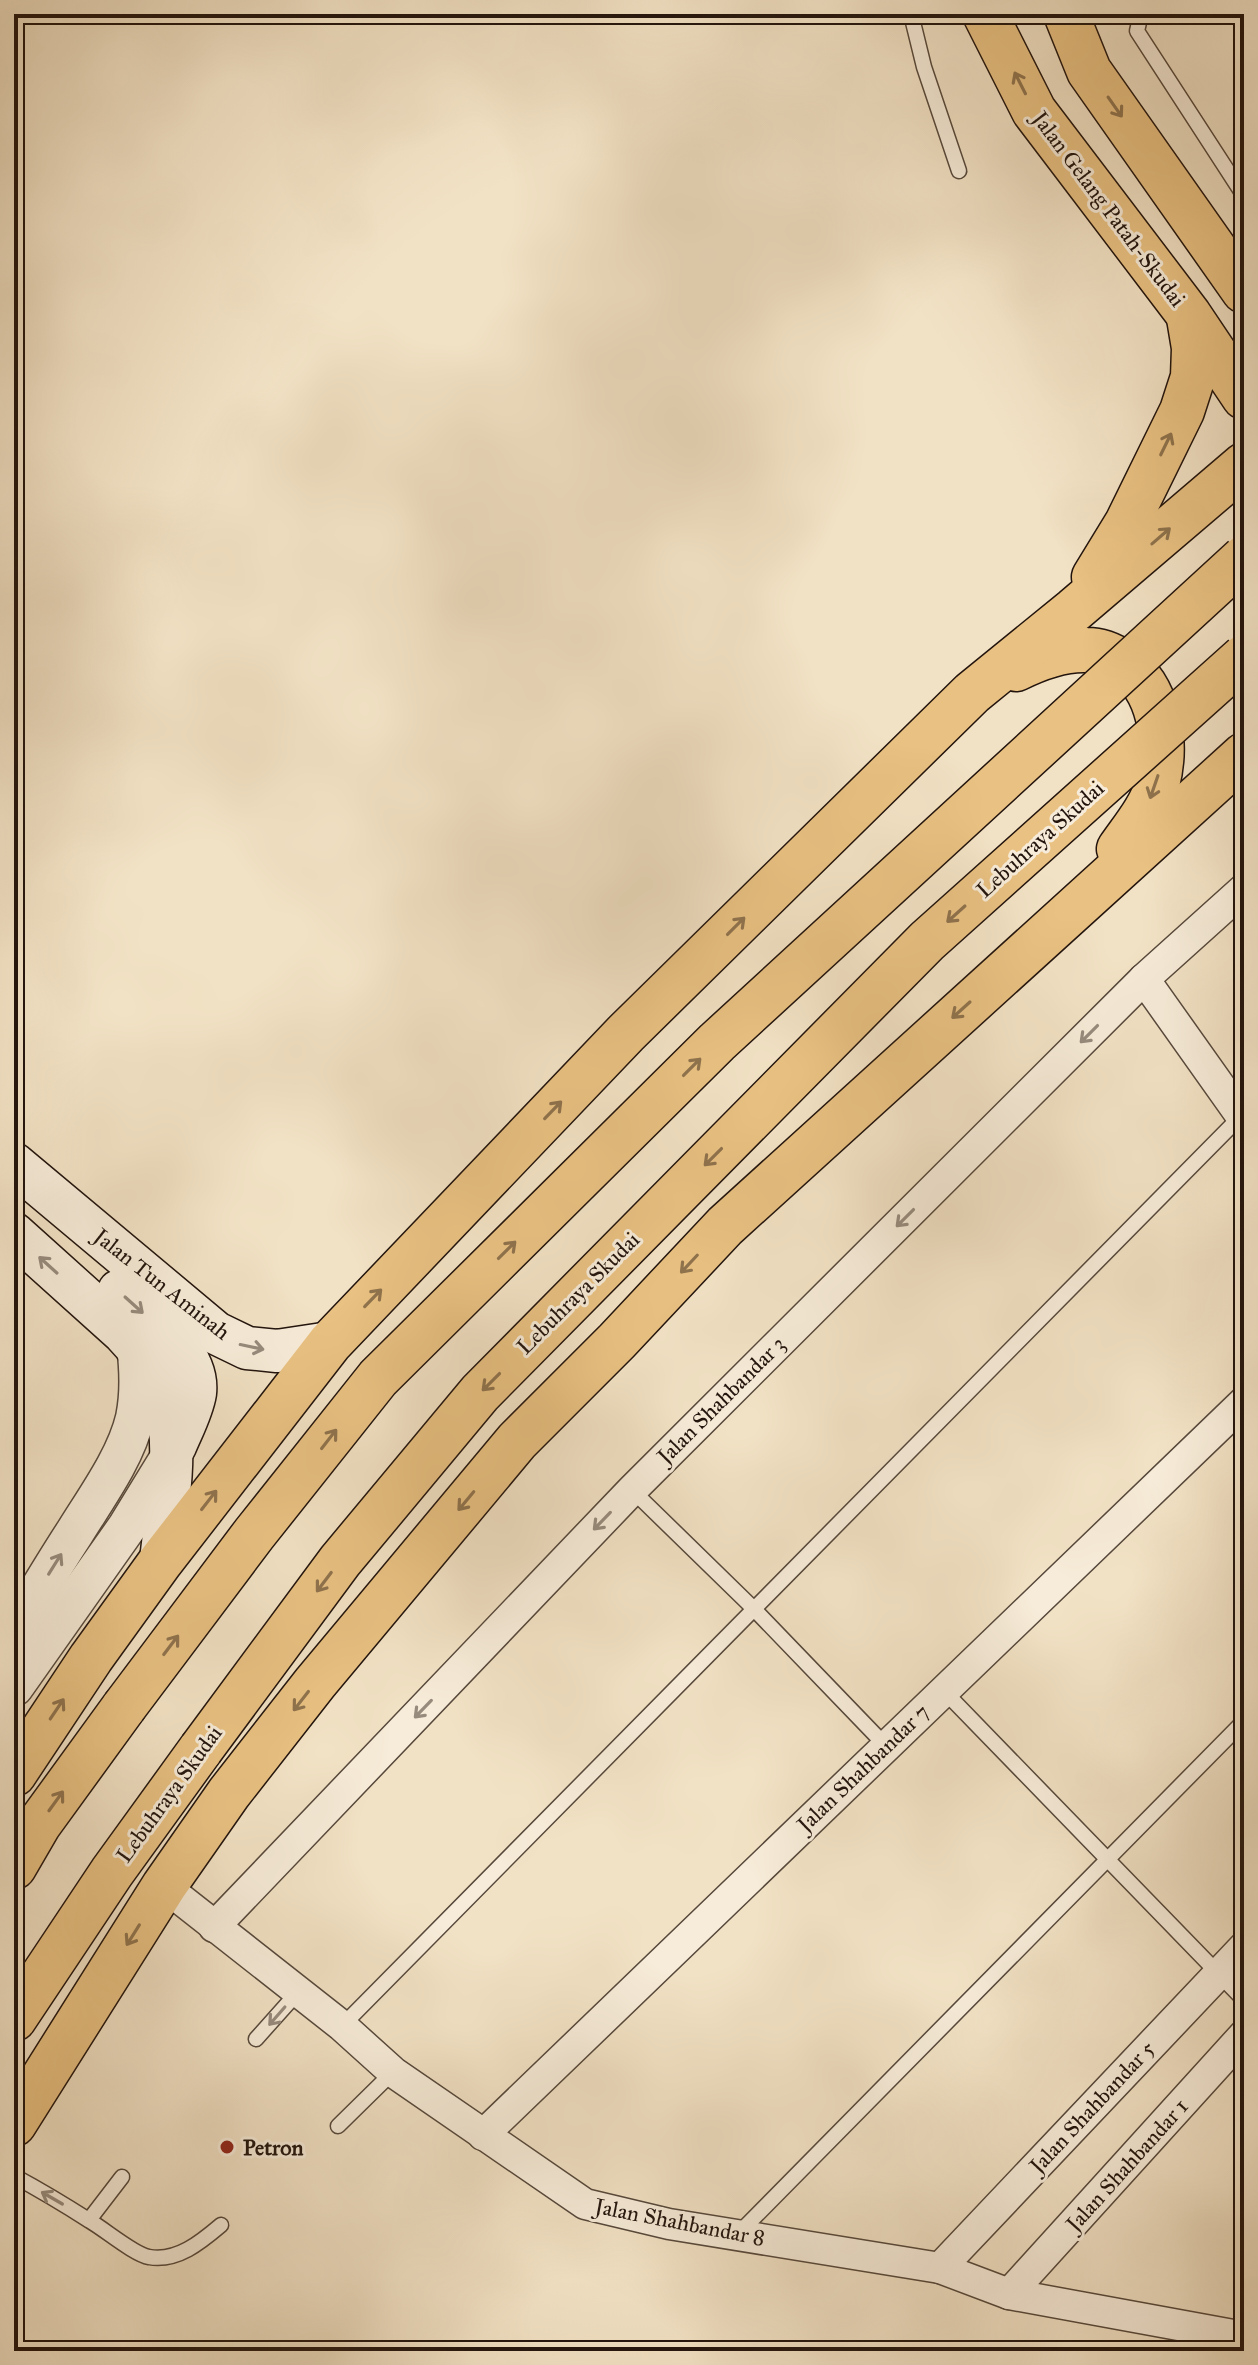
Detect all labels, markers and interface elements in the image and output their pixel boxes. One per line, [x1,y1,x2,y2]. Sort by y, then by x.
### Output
one-way arrow [1012,71,1027,95]
one-way arrow [1107,96,1123,118]
street label: Jalan Gelang Patah-Skudai [1025,104,1191,312]
one-way arrow [1159,432,1174,456]
one-way arrow [1150,527,1171,545]
one-way arrow [1145,774,1160,799]
street label: Lebuhraya Skudai [971,775,1109,903]
one-way arrow [947,905,967,923]
one-way arrow [726,916,746,935]
one-way arrow [951,1001,971,1019]
one-way arrow [1080,1024,1099,1043]
one-way arrow [682,1058,701,1077]
one-way arrow [543,1100,562,1120]
one-way arrow [704,1147,723,1166]
one-way arrow [896,1208,915,1227]
street label: Jalan Tun Aminah [87,1221,235,1346]
street label: Lebuhraya Skudai [511,1226,645,1360]
one-way arrow [497,1240,517,1259]
one-way arrow [679,1254,698,1274]
one-way arrow [39,1256,59,1274]
one-way arrow [363,1288,381,1308]
one-way arrow [123,1295,144,1314]
street label: Jalan Shahbandar 3 [650,1330,791,1471]
one-way arrow [238,1340,264,1355]
one-way arrow [482,1372,501,1391]
one-way arrow [321,1429,338,1450]
one-way arrow [201,1489,218,1511]
one-way arrow [457,1490,475,1510]
one-way arrow [593,1511,612,1531]
one-way arrow [47,1553,63,1576]
one-way arrow [316,1571,333,1592]
one-way arrow [162,1635,179,1656]
one-way arrow [292,1690,309,1711]
street label: Jalan Shahbandar 7 [790,1698,935,1839]
one-way arrow [49,1699,65,1721]
one-way arrow [413,1699,432,1719]
street label: Lebuhraya Skudai [110,1720,228,1868]
one-way arrow [47,1791,64,1812]
one-way arrow [124,1923,140,1946]
one-way arrow [268,2005,286,2025]
street label: Jalan Shahbandar 5 [1022,2035,1160,2180]
street label: Jalan Shahbandar 1 [1059,2093,1194,2239]
place label: Petron [243,2134,303,2161]
marker: Petron [218,2138,236,2156]
one-way arrow [41,2190,64,2206]
street label: Jalan Shahbandar 8 [591,2192,767,2252]

